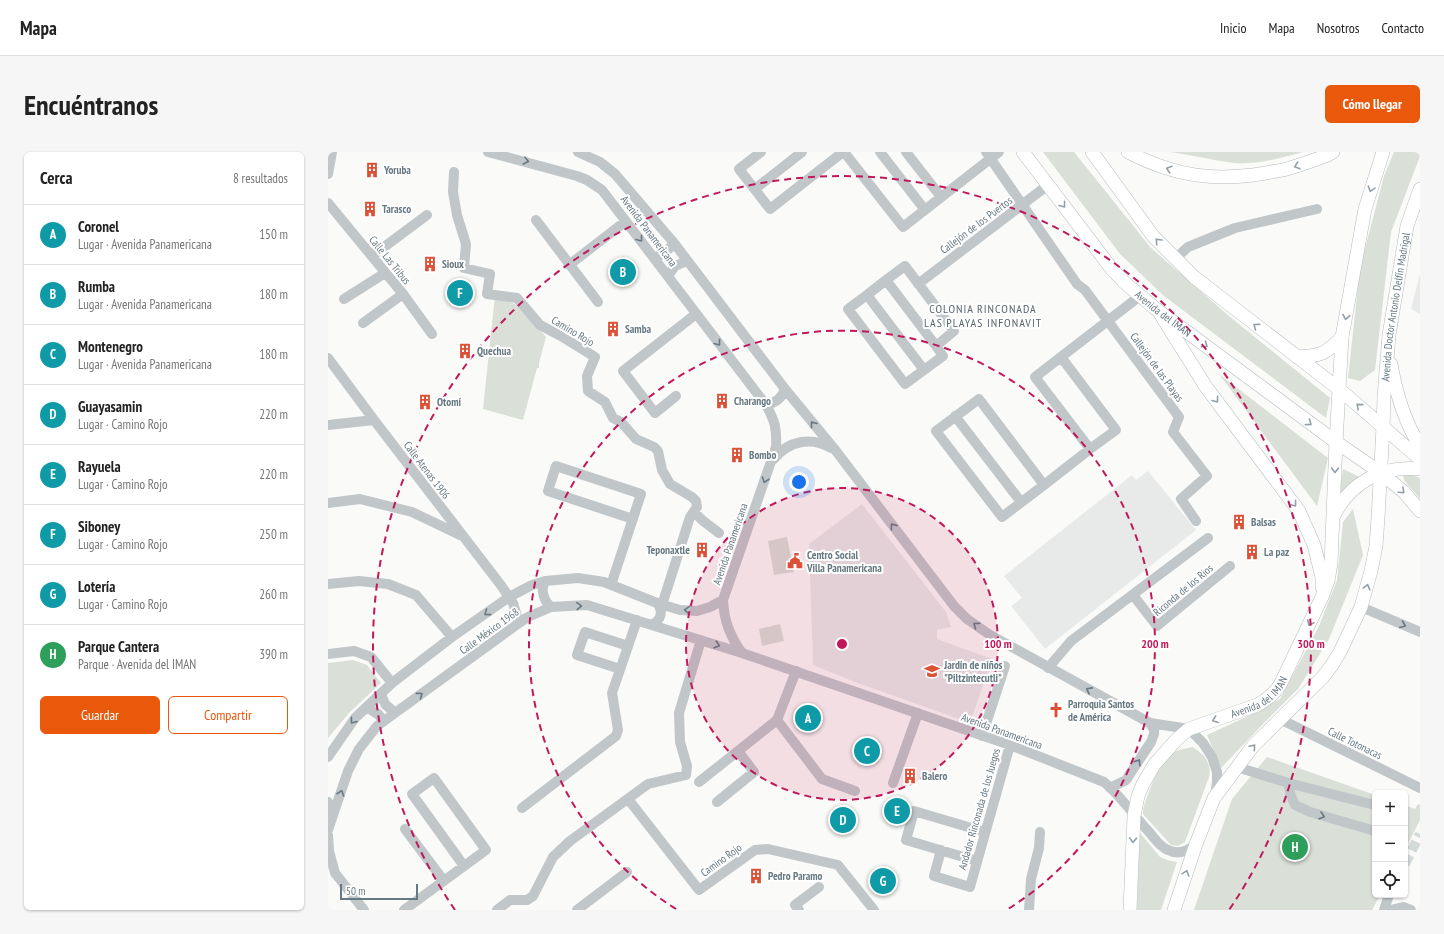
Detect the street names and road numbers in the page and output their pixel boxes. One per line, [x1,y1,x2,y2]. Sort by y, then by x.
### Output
street label: Avenida Panamericana [618,193,680,269]
street label: Callejón de los Puertos [937,193,1015,257]
street label: Avenida Doctor Antonio Delfín Madrigal [1378,231,1413,382]
street label: Calle Las Tribus [366,233,414,287]
street label: Avenida del IMAN [1132,287,1194,340]
street label: Camino Rojo [549,313,597,349]
street label: Callejón de las Playas [1127,330,1187,405]
street label: Calle Atenas 1906 [401,438,453,502]
street label: Avenida Panamericana [709,501,751,587]
street label: Riconda de los Rios [1150,561,1216,619]
street label: Calle México 1968 [456,605,522,657]
street label: Avenida del IMAN [1229,674,1290,721]
street label: Avenida Panamericana [960,710,1044,752]
street label: Calle Totonacas [1326,724,1385,762]
street label: Andador Rinconada de los Juegos [955,746,1003,871]
street label: Camino Rojo [698,840,745,880]

